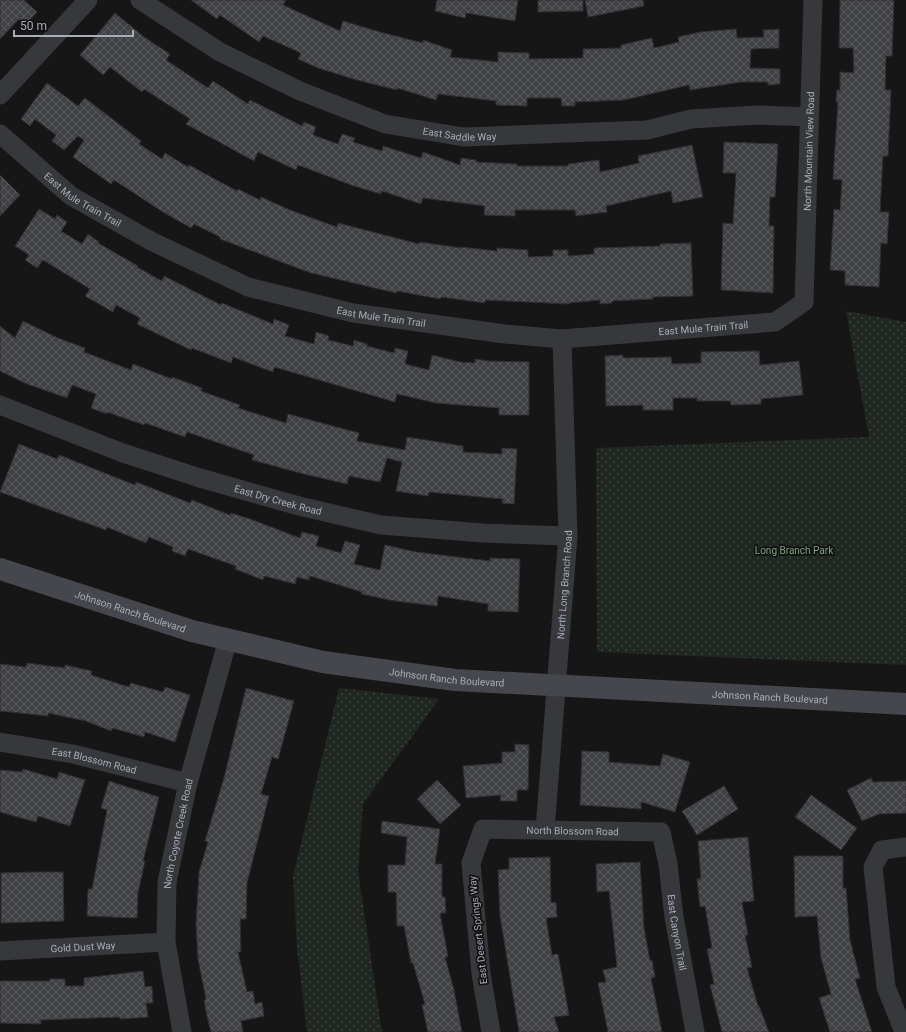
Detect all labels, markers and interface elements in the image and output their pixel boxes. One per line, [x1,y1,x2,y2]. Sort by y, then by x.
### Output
scale bar [14,12,133,38]
text: 50 m [20,19,47,33]
street label: North Mountain View Road [801,91,816,211]
street label: East Saddle Way [422,125,497,143]
street label: East Mule Train Trail [42,170,123,229]
street label: East Mule Train Trail [336,304,427,329]
street label: East Mule Train Trail [658,319,749,337]
street label: East Dry Creek Road [233,482,323,517]
street label: North Long Branch Road [554,530,573,640]
park label: Long Branch Park [755,545,834,556]
street label: Johnson Ranch Boulevard [74,588,187,634]
street label: Johnson Ranch Boulevard [388,666,505,688]
street label: Johnson Ranch Boulevard [712,688,828,705]
street label: East Blossom Road [51,745,138,775]
street label: North Coyote Creek Road [161,777,195,889]
street label: North Blossom Road [526,824,619,837]
street label: East Desert Springs Way [467,875,489,985]
street label: East Canyon Trail [666,894,689,971]
street label: Gold Dust Way [50,939,116,954]

